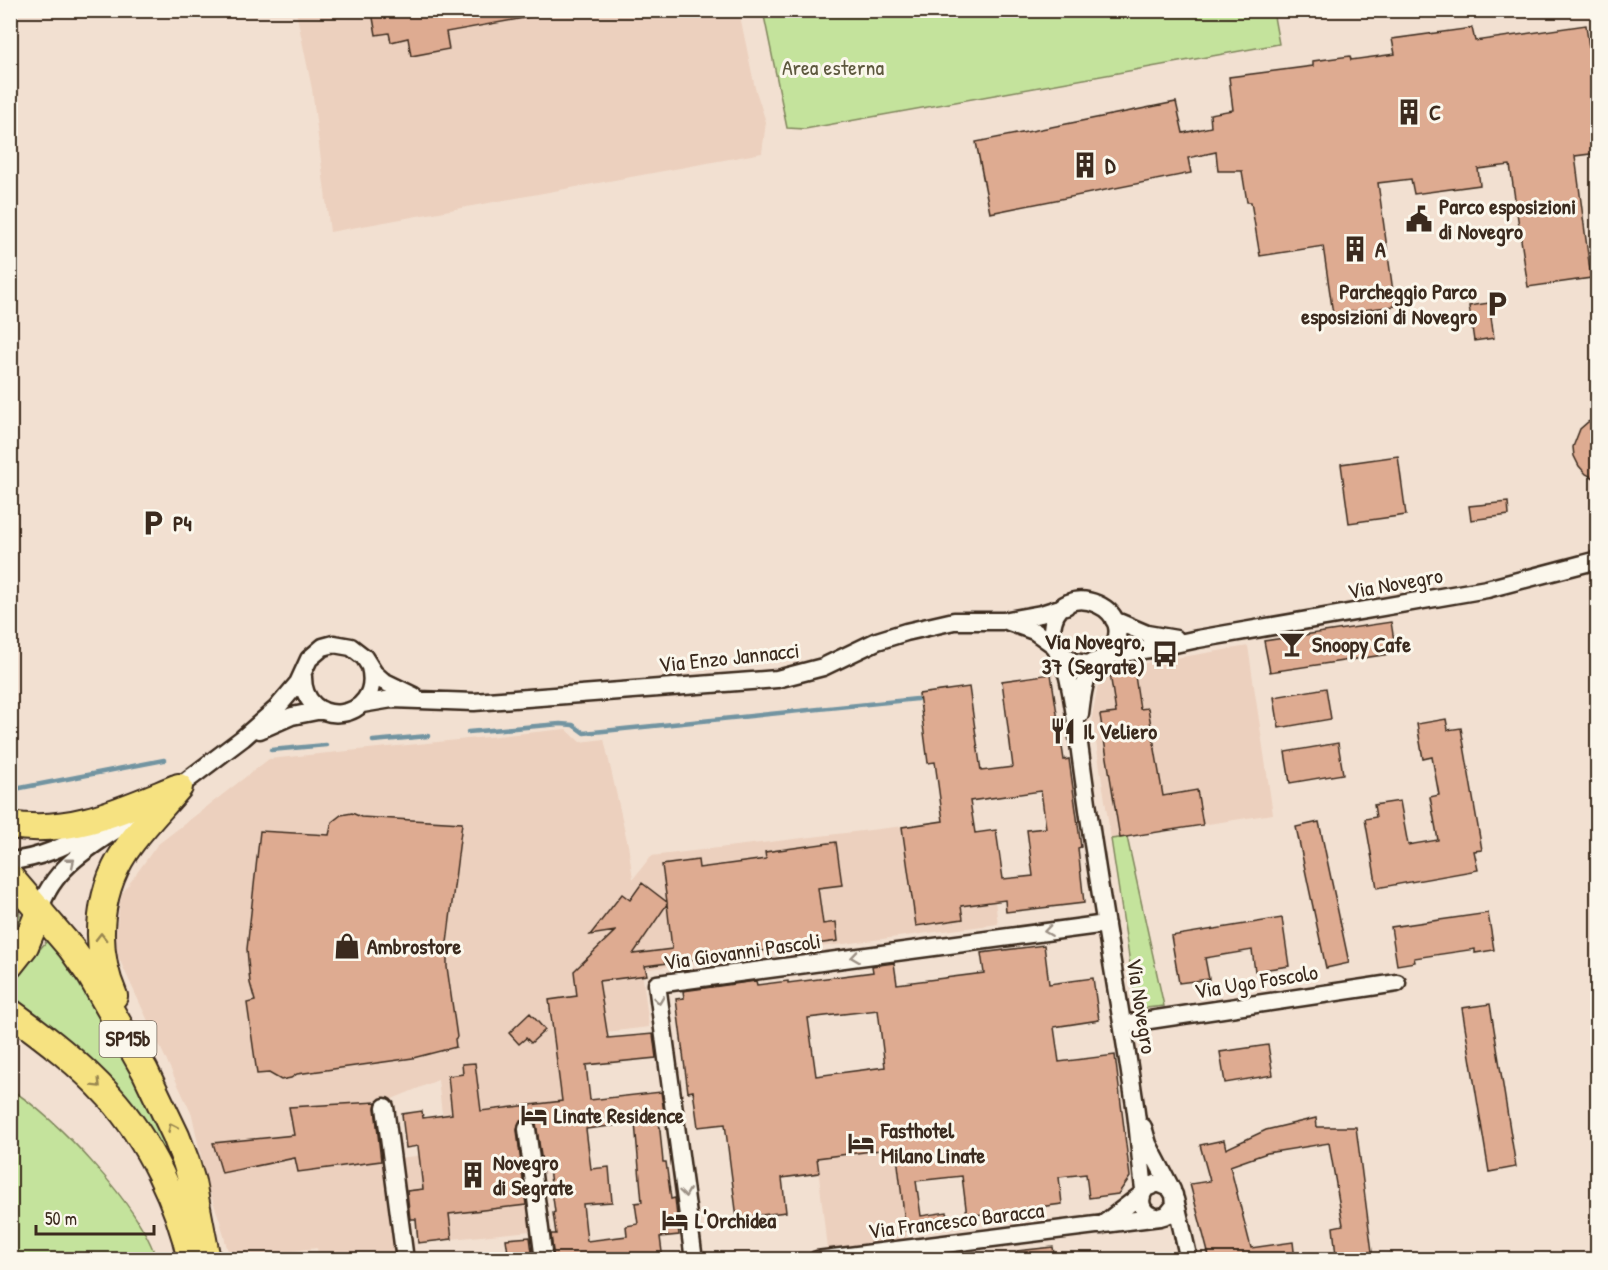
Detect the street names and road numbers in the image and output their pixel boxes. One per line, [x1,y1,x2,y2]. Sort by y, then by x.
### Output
street label: Via Novegro [1345,560,1445,606]
street label: Via Enzo Jannacci [657,635,801,679]
street label: Via Giovanni Pascoli [661,925,823,977]
street label: Via Novegro [1120,956,1164,1056]
street label: Via Ugo Foscolo [1192,956,1320,1006]
road number: SP15b [100,1021,156,1057]
street label: Via Francesco Baracca [866,1194,1046,1246]

